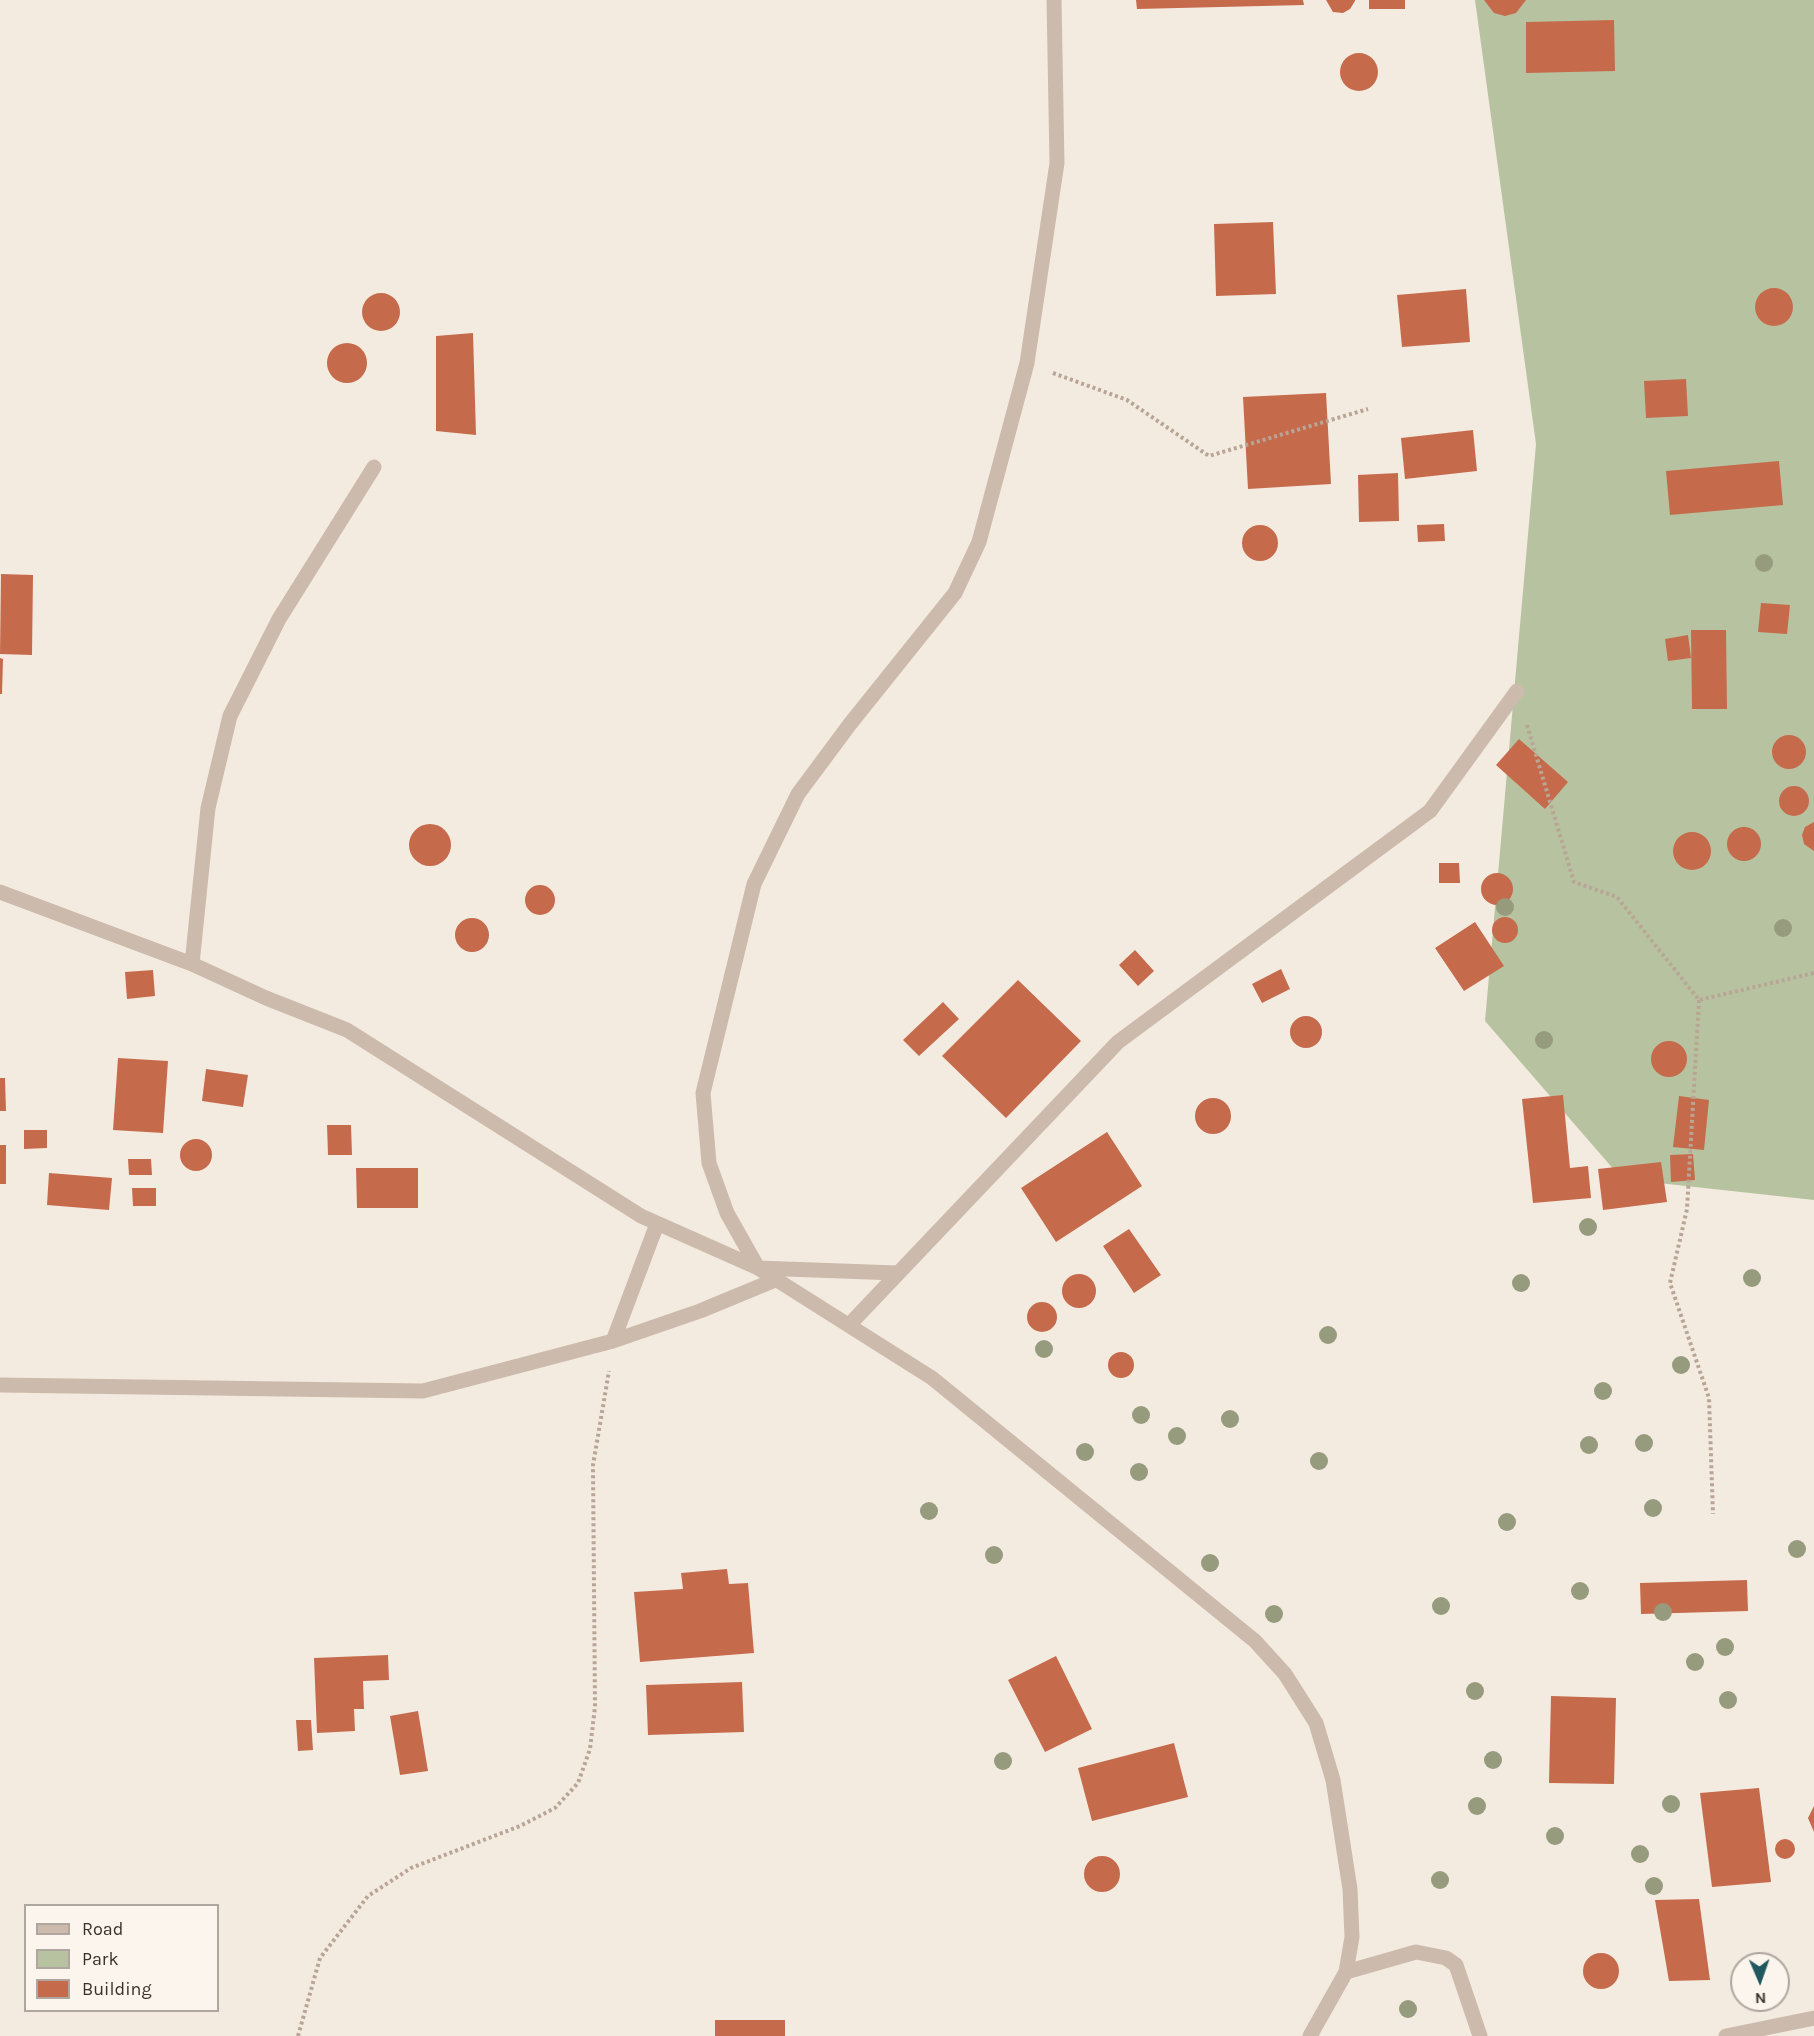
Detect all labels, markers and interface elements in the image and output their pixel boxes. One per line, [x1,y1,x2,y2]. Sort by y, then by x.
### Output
legend [24,1904,219,2012]
text: Road [82,1918,123,1940]
text: Park [82,1948,119,1970]
north arrow [1730,1952,1790,2012]
text: Building [82,1978,152,2000]
text: N [1755,1989,1767,2008]

